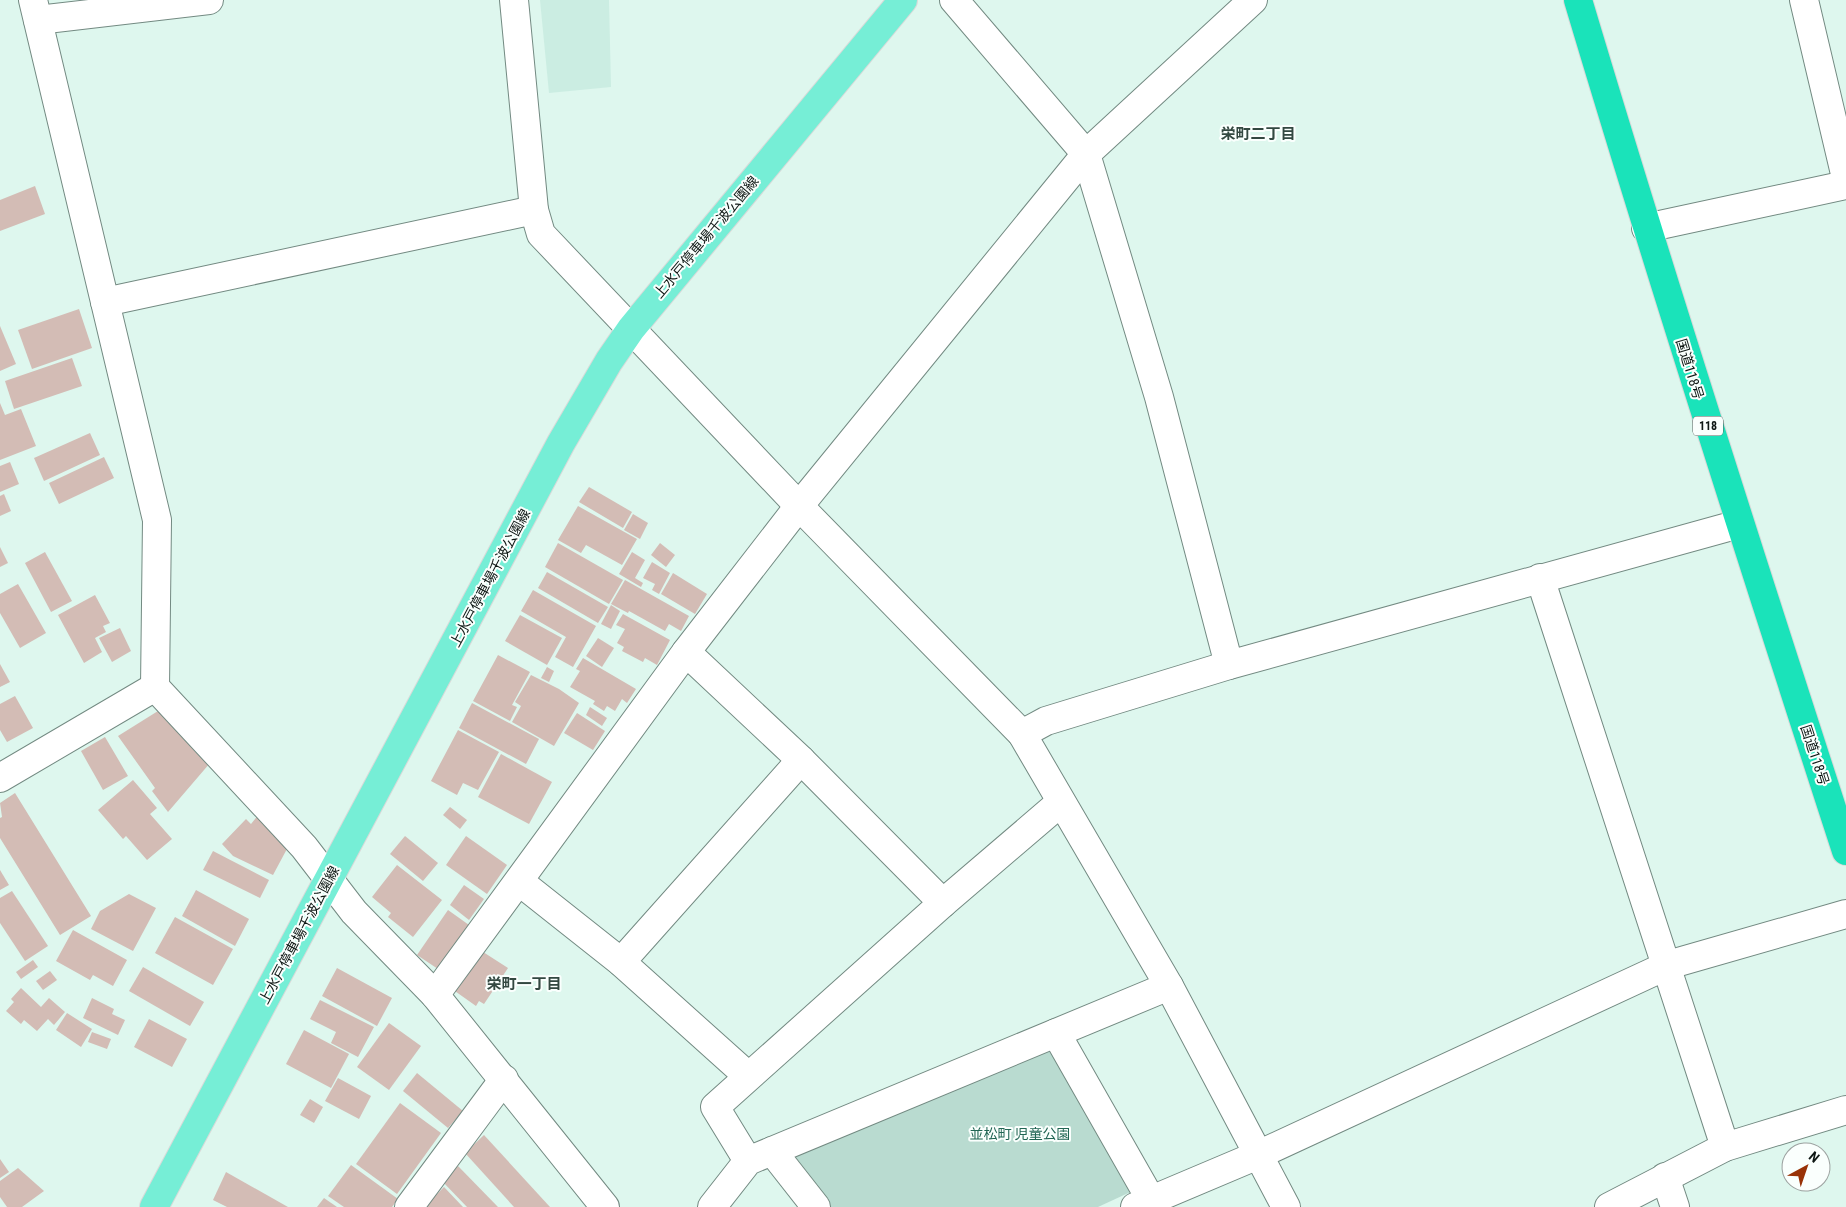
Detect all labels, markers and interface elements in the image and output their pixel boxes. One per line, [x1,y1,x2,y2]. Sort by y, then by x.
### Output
district label: 栄町二丁目 [1220,125,1296,143]
street label: 上水戸停車場千波公園線 [650,173,762,301]
street label: 国道118号 [1673,337,1707,401]
road number: 118 [1693,416,1723,436]
street label: 上水戸停車場千波公園線 [447,506,533,650]
street label: 国道118号 [1798,723,1832,787]
street label: 上水戸停車場千波公園線 [256,863,342,1007]
district label: 栄町一丁目 [486,975,562,993]
park label: 並松町 児童公園 [969,1126,1071,1142]
north arrow [1781,1142,1831,1192]
text: N [1806,1148,1823,1166]

